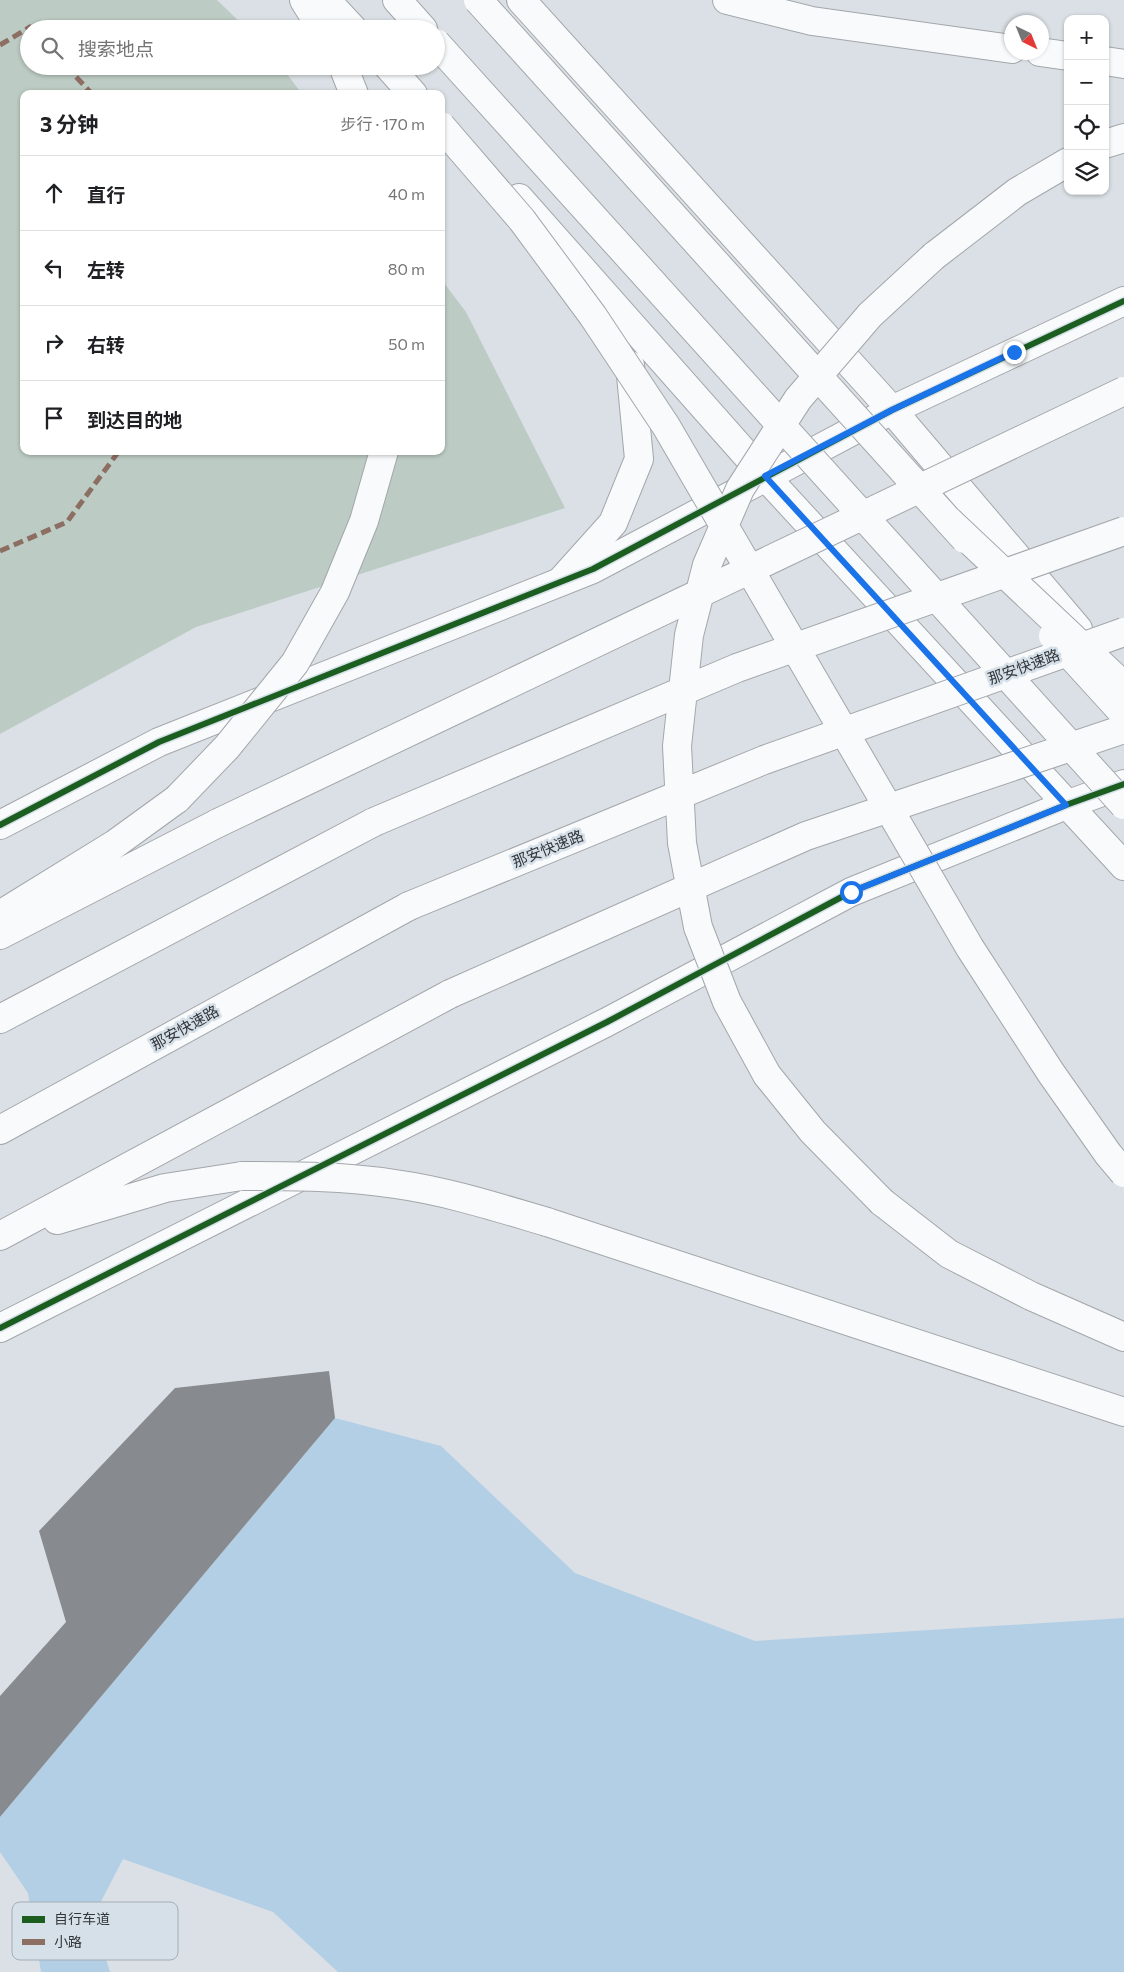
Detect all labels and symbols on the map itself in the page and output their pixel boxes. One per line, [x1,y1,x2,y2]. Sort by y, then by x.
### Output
north arrow [1004,15,1049,60]
route end [1003,341,1026,364]
street label: 那安快速路 [985,645,1062,687]
street label: 那安快速路 [509,826,586,870]
route start [840,881,863,904]
street label: 那安快速路 [147,1001,222,1053]
legend [12,1902,178,1960]
text: 自行车道 [54,1910,110,1927]
text: 小路 [54,1933,82,1950]

